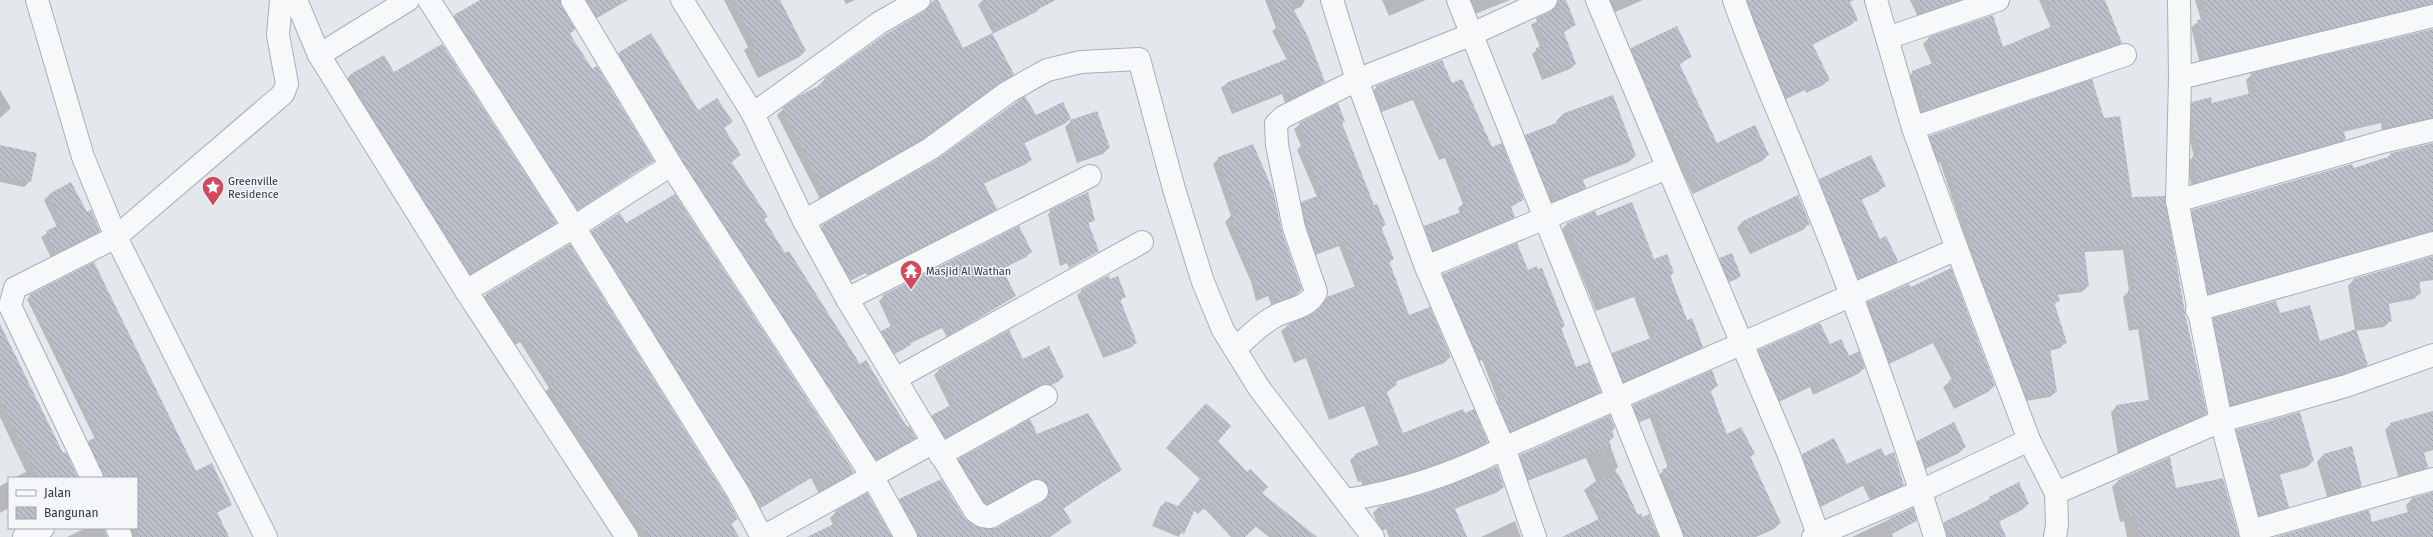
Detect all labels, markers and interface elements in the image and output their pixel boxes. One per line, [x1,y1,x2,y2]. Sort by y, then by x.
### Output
place icon: Greenville Residence [200,174,226,207]
place label: Greenville Residence [228,175,279,201]
temple icon: Masjid Al Wathan [898,258,924,291]
place label: Masjid Al Wathan [926,265,1011,278]
legend [8,477,138,529]
text: Jalan [44,486,71,500]
text: Bangunan [44,506,99,520]

